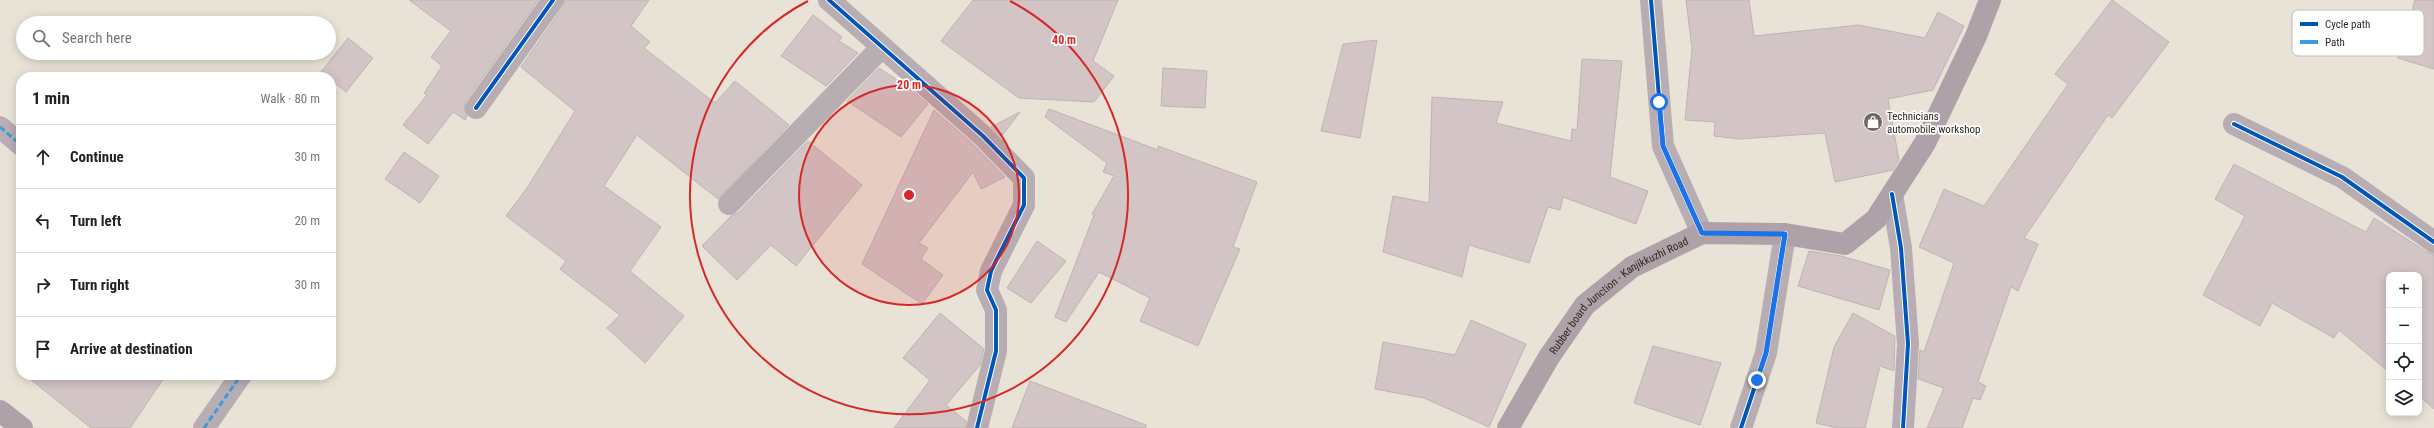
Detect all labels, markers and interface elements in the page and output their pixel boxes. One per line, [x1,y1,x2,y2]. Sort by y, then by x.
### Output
legend [2292,10,2424,56]
search box [16,16,336,60]
text: Cycle path [2325,18,2370,31]
icon: search [30,27,52,49]
text: Search here [62,29,132,47]
text: 40 m [1052,33,1076,47]
text: Path [2325,36,2345,49]
text: 20 m [897,78,921,92]
text: 1 min [32,88,70,108]
text: Walk · 80 m [260,91,320,106]
route start [1650,93,1668,111]
place label: Technicians automobile workshop [1887,110,1980,136]
shop icon: Technicians automobile workshop [1862,111,1884,133]
icon: ahead [32,146,54,168]
text: Continue [70,148,124,166]
text: 30 m [294,149,320,164]
centre of rings [902,188,916,202]
icon: left [32,210,54,232]
text: Turn left [70,212,121,230]
text: 20 m [294,213,320,228]
street label: Rubber board Junction - Kanjikkuzhi Road [1547,235,1690,357]
map controls [2386,272,2422,416]
button: + [2386,272,2422,308]
icon: right [32,274,54,296]
text: Turn right [70,276,129,294]
text: 30 m [294,277,320,292]
button: − [2386,308,2422,344]
icon: arrive [32,338,54,360]
text: Arrive at destination [70,340,193,358]
button: locate [2386,344,2422,380]
route end [1748,371,1766,389]
button: layers [2386,380,2422,416]

